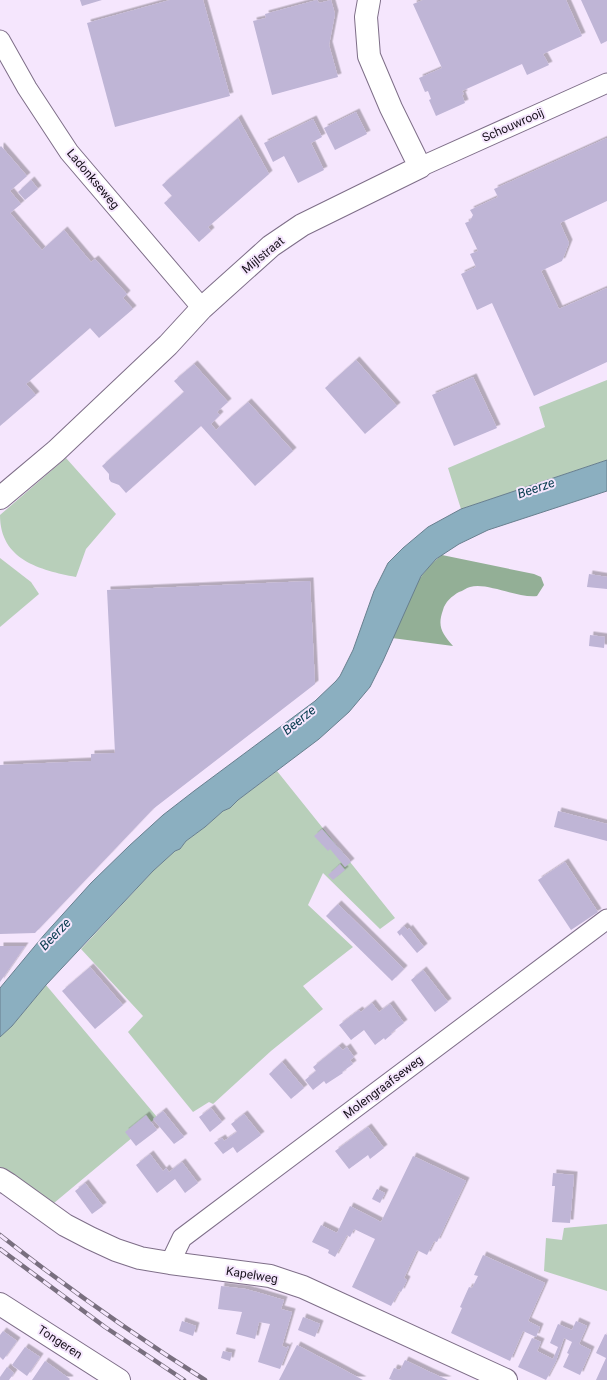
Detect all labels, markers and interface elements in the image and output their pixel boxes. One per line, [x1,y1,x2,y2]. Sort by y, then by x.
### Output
street label: Schouwrooij [480,105,546,145]
street label: Ladonkseweg [64,146,122,212]
street label: Mijlstraat [239,234,287,276]
water label: Beerze [515,475,557,501]
water label: Beerze [279,702,319,738]
water label: Beerze [36,915,74,953]
street label: Molengraafseweg [341,1053,425,1121]
street label: Kapelweg [225,1264,279,1286]
street label: Tongeren [35,1322,85,1362]

